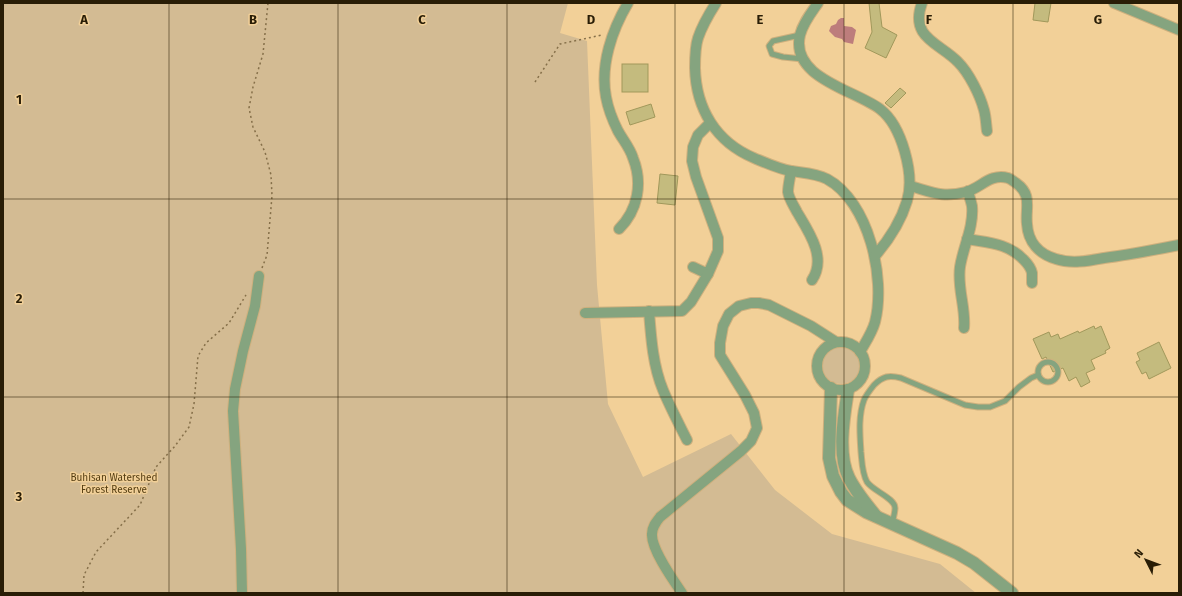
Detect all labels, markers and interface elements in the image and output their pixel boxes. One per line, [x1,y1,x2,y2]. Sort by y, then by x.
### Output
text: A [79,12,88,27]
text: B [249,12,257,27]
text: C [418,12,426,27]
text: D [587,12,596,27]
text: E [757,12,764,27]
text: F [926,12,933,27]
text: G [1094,12,1102,27]
text: 1 [16,92,22,107]
text: 2 [16,291,23,306]
park label: Buhisan Watershed Forest Reserve [70,472,158,496]
text: 3 [15,489,23,504]
north arrow [1126,540,1166,580]
text: N [1132,547,1146,561]

